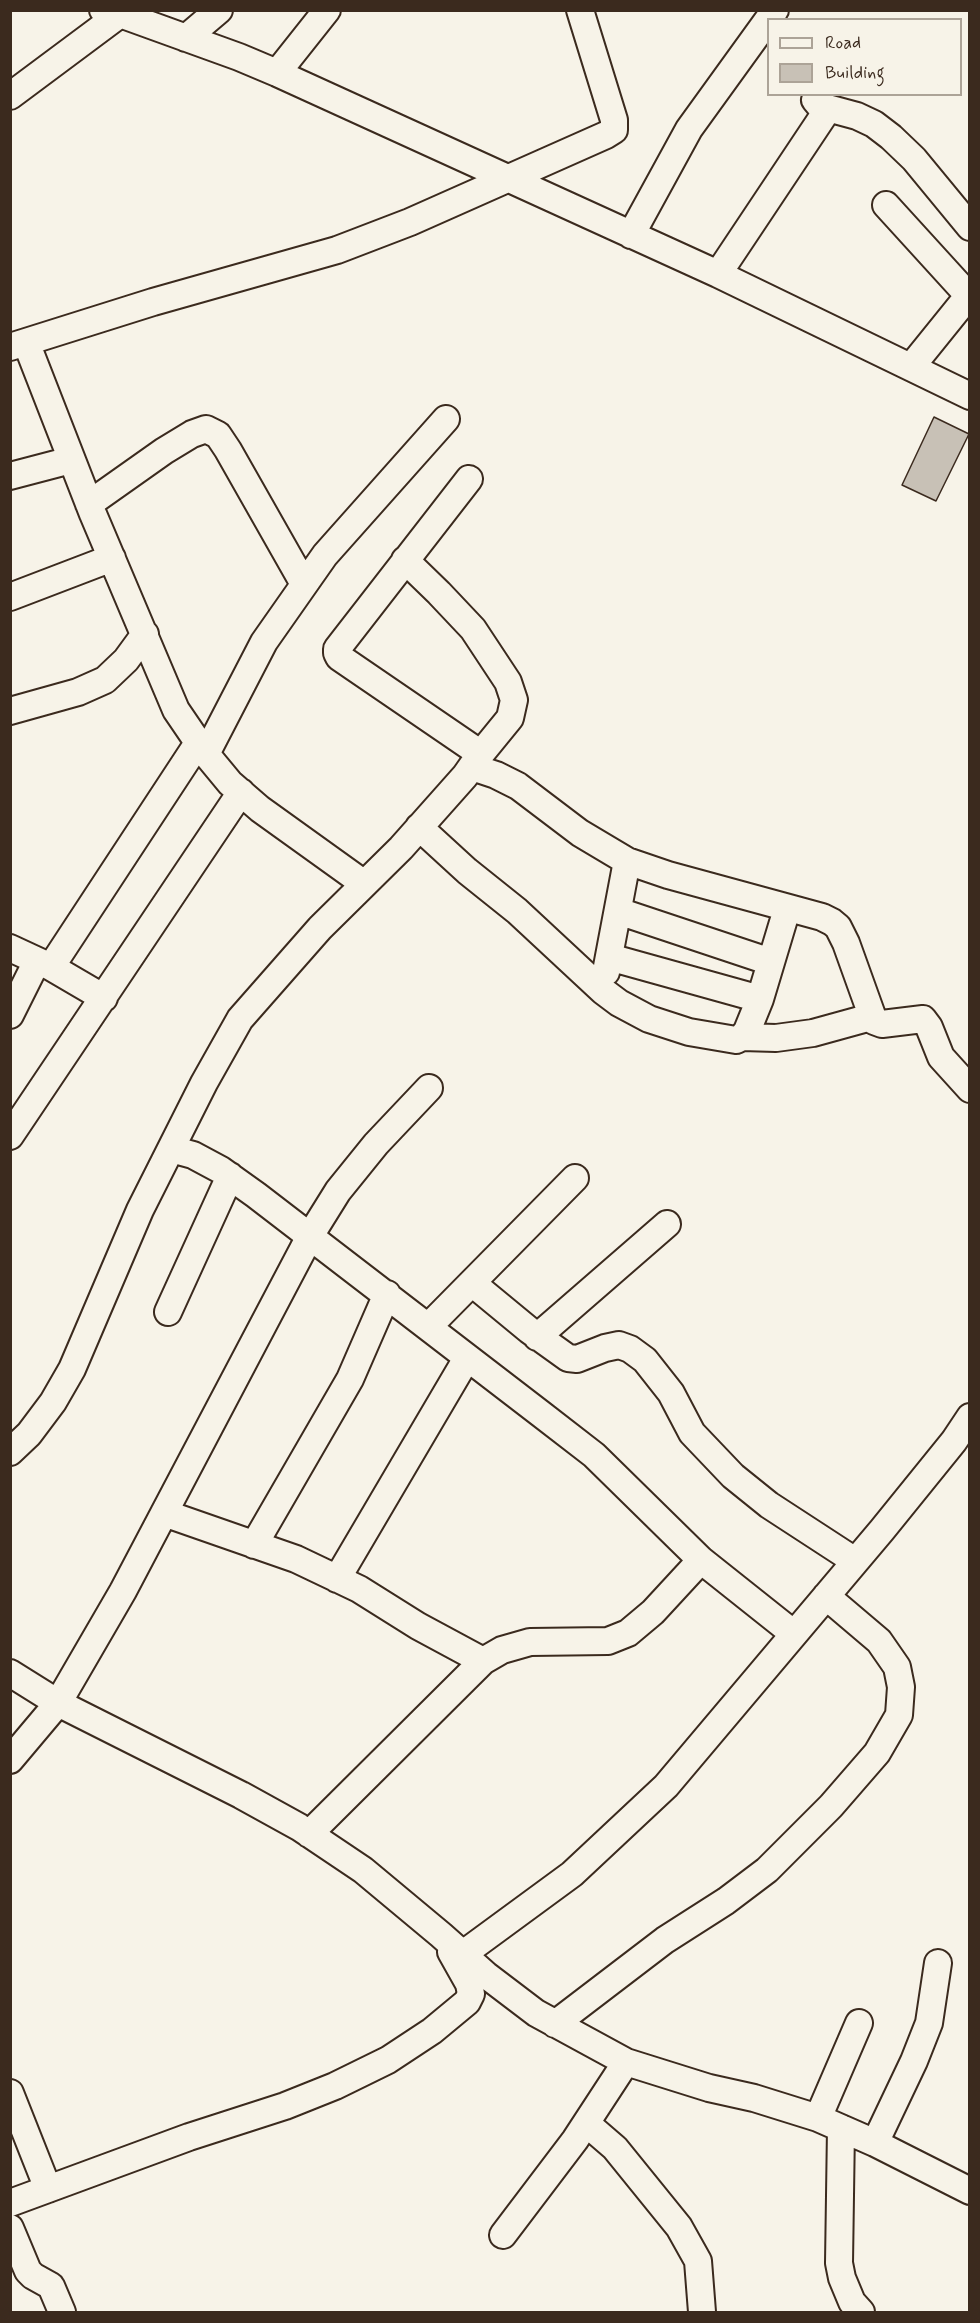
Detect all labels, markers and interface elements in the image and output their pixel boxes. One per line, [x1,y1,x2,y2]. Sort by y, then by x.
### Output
legend [767,18,962,96]
text: Road [825,31,861,55]
text: Building [825,61,885,85]

